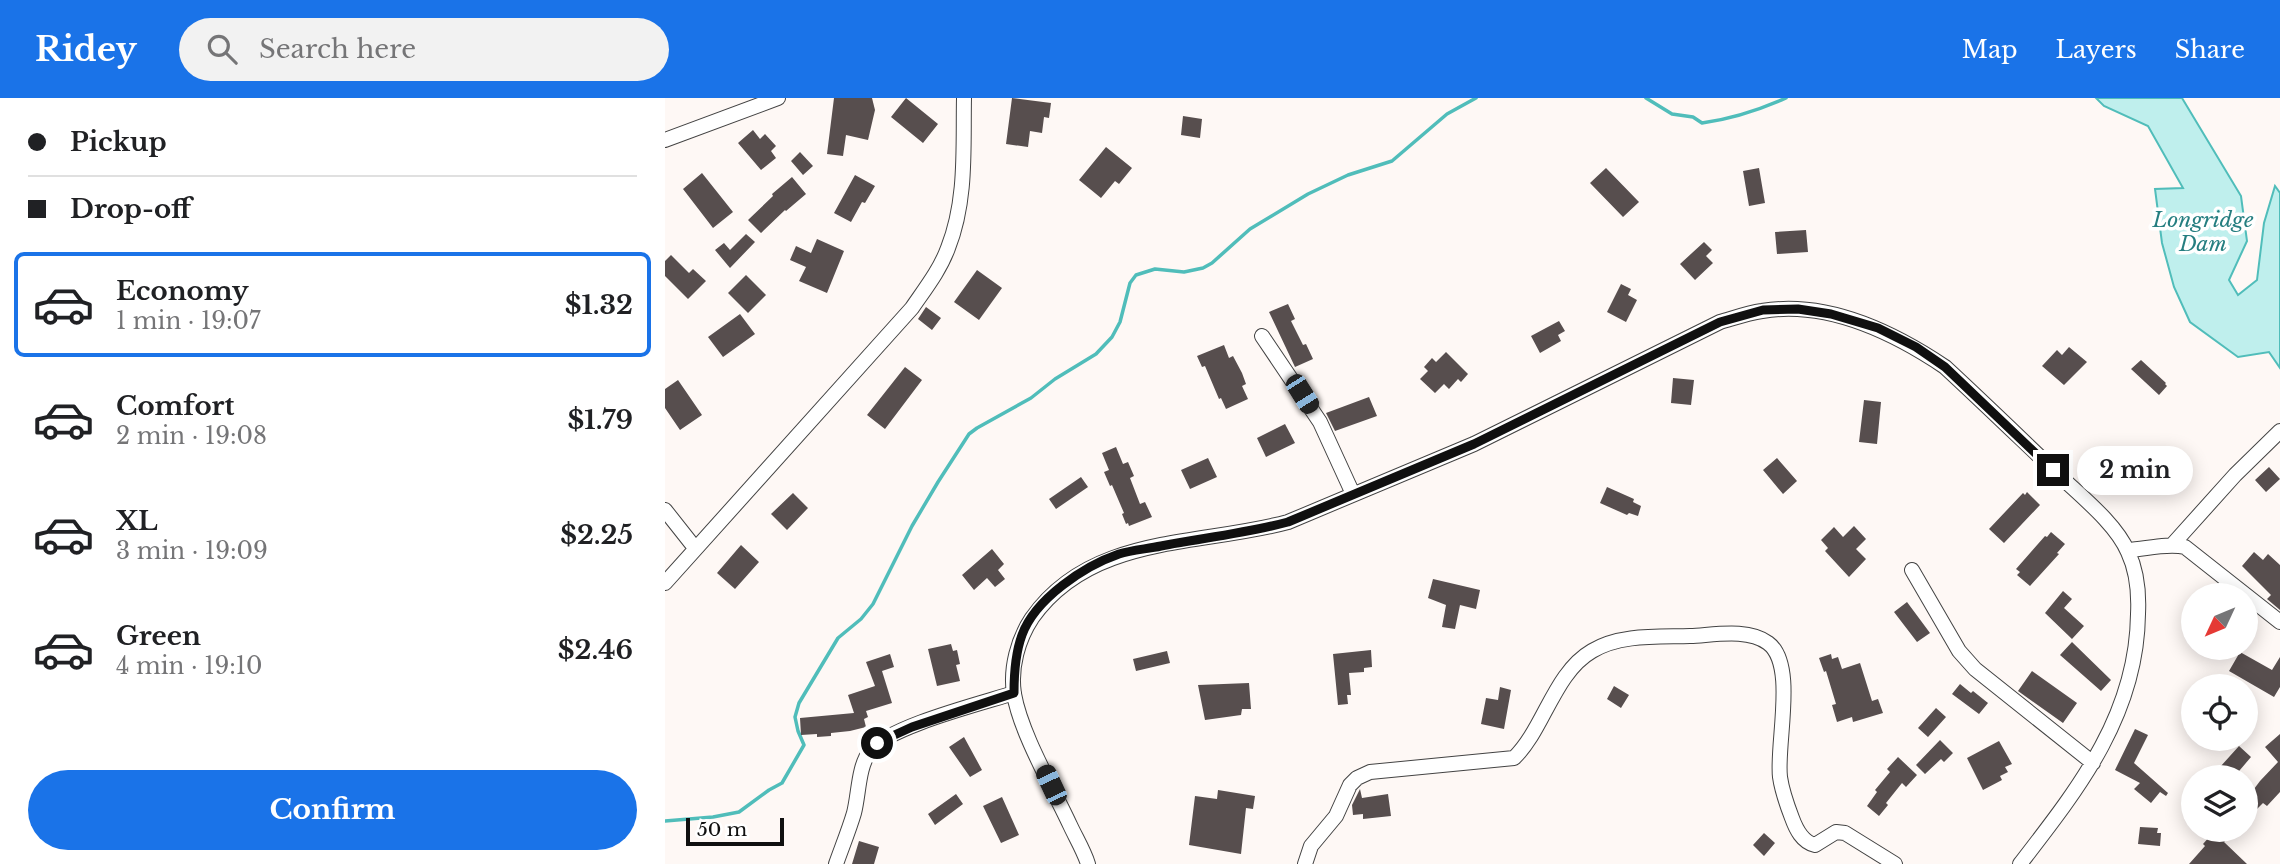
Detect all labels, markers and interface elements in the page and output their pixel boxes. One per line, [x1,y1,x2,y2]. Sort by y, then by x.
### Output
search box [179,18,669,81]
text: Ridey [35,29,137,70]
icon: search [203,30,241,68]
text: Search here [259,33,416,65]
text: Map [1962,35,2018,64]
text: Layers [2056,35,2137,64]
text: Share [2175,35,2245,64]
text: Pickup [70,126,167,158]
text: Drop-off [70,193,191,225]
water label: Longridge Dam [2151,207,2254,257]
icon: car [32,273,95,336]
text: Economy [116,275,249,307]
text: $1.32 [565,289,633,321]
text: 1 min · 19:07 [116,307,261,335]
car [1282,371,1323,417]
icon: car [32,388,95,451]
text: Comfort [116,390,234,422]
text: $1.79 [568,404,633,436]
text: 2 min · 19:08 [116,422,267,450]
callout: 2 min [2077,446,2193,494]
route end [2037,454,2069,486]
text: 2 min [2099,456,2171,484]
icon: car [32,503,95,566]
text: XL [116,505,158,537]
text: $2.25 [560,519,633,551]
text: 3 min · 19:09 [116,537,268,565]
north arrow [2181,583,2257,660]
map controls [2181,583,2258,842]
icon: car [32,618,95,681]
text: Green [116,620,201,652]
text: $2.46 [558,634,633,666]
text: 4 min · 19:10 [116,652,262,680]
button: locate [2181,674,2258,751]
route start [861,727,893,759]
car [1033,762,1070,808]
button: layers [2181,765,2258,842]
button: Confirm [28,770,637,850]
scale bar [686,815,784,847]
text: 50 m [697,818,747,841]

